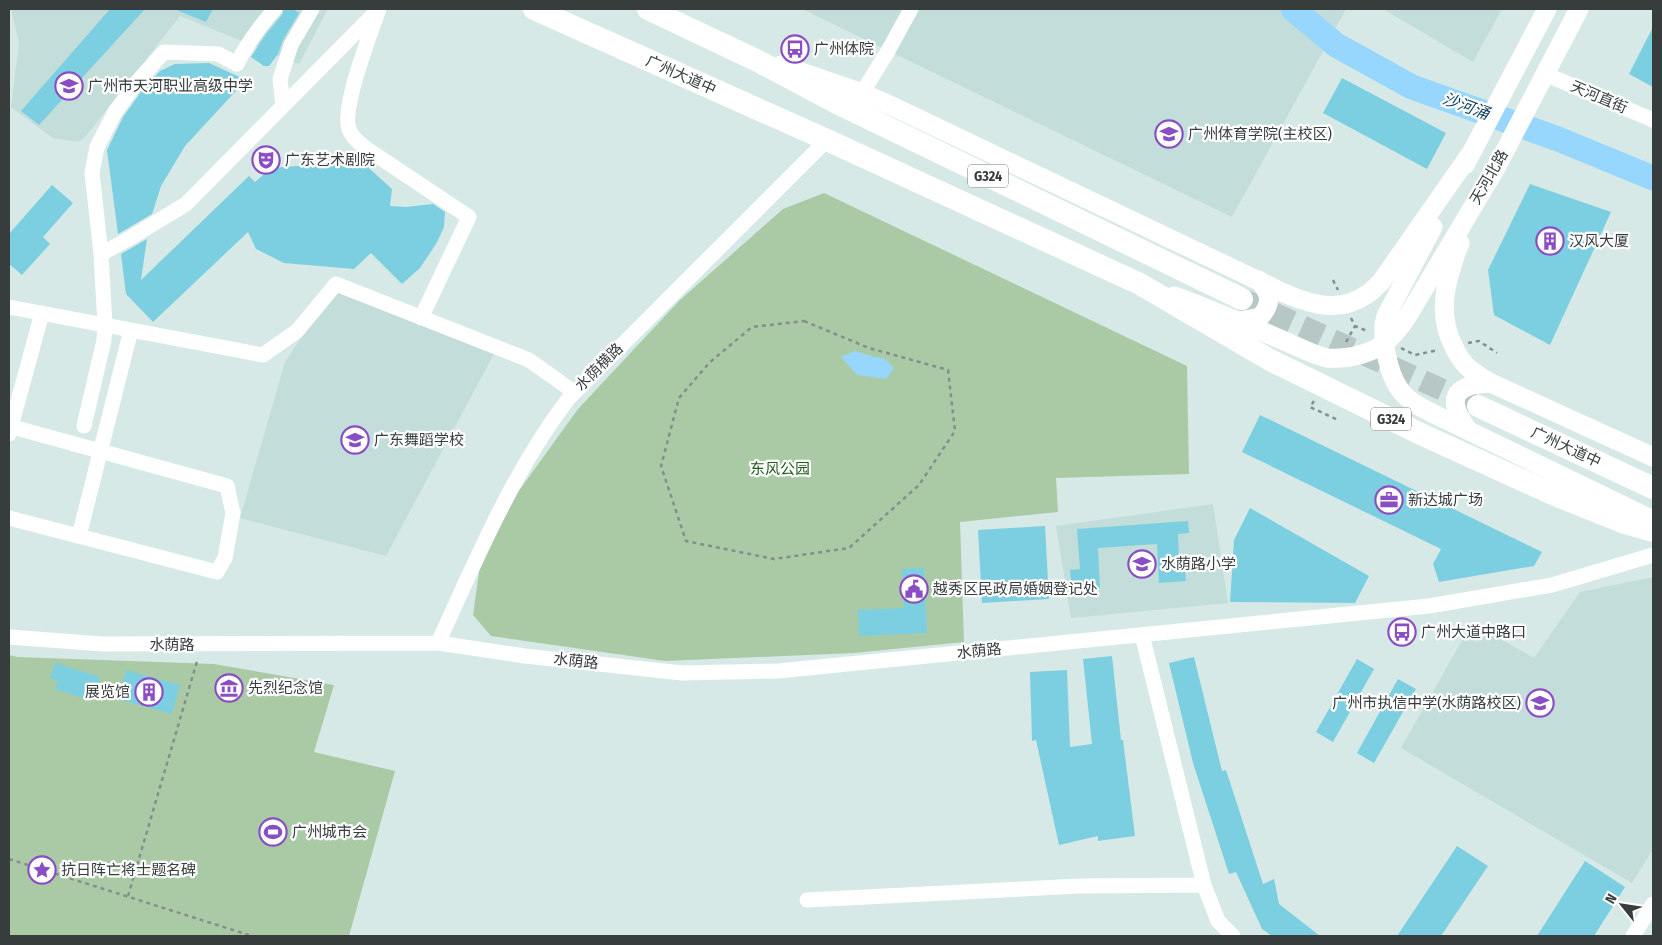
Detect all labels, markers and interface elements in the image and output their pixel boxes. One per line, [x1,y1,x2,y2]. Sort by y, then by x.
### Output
bus stop icon: 广州体院 [780,34,810,64]
place label: 广州体院 [814,40,874,58]
street label: 广州大道中 [643,52,719,98]
school or university icon: 广州市天河职业高级中学 [54,71,84,101]
place label: 广州市天河职业高级中学 [88,77,253,95]
street label: 天河直街 [1568,77,1630,117]
water label: 沙河涌 [1440,89,1494,124]
school or university icon: 广州体育学院(主校区) [1154,119,1184,149]
place label: 广州体育学院(主校区) [1188,125,1332,143]
theatre icon: 广东艺术剧院 [251,145,281,175]
street label: 天河北路 [1466,147,1512,207]
place label: 广东艺术剧院 [285,151,375,169]
road number: G324 [968,165,1008,188]
building icon: 汉风大厦 [1535,226,1565,256]
place label: 汉风大厦 [1569,232,1629,250]
street label: 水荫横路 [571,339,627,395]
road number: G324 [1371,408,1411,430]
street label: 广州大道中 [1528,423,1604,471]
school or university icon: 广东舞蹈学校 [340,425,370,455]
place label: 广东舞蹈学校 [374,431,464,449]
park label: 东风公园 [750,460,810,478]
office icon: 新达城广场 [1374,485,1404,515]
place label: 新达城广场 [1408,491,1483,509]
school or university icon: 水荫路小学 [1127,549,1157,579]
place label: 水荫路小学 [1161,555,1236,573]
public building icon: 越秀区民政局婚姻登记处 [899,574,929,604]
place label: 越秀区民政局婚姻登记处 [933,580,1098,598]
bus stop icon: 广州大道中路口 [1387,617,1417,647]
place label: 广州大道中路口 [1421,623,1526,641]
street label: 水荫路 [149,636,195,654]
street label: 水荫路 [956,640,1002,662]
street label: 水荫路 [553,650,599,672]
museum icon: 先烈纪念馆 [214,673,244,703]
building icon: 展览馆 [134,677,164,707]
place label: 先烈纪念馆 [248,679,323,697]
place label: 展览馆 [85,683,130,701]
school or university icon: 广州市执信中学(水荫路校区) [1525,688,1555,718]
place label: 广州市执信中学(水荫路校区) [1332,694,1521,712]
sports icon: 广州城市会 [258,817,288,847]
place label: 广州城市会 [292,823,367,841]
place icon: 抗日阵亡将士题名碑 [27,855,57,885]
place label: 抗日阵亡将士题名碑 [61,861,196,879]
north arrow [1597,880,1647,930]
text: N [1602,891,1621,907]

